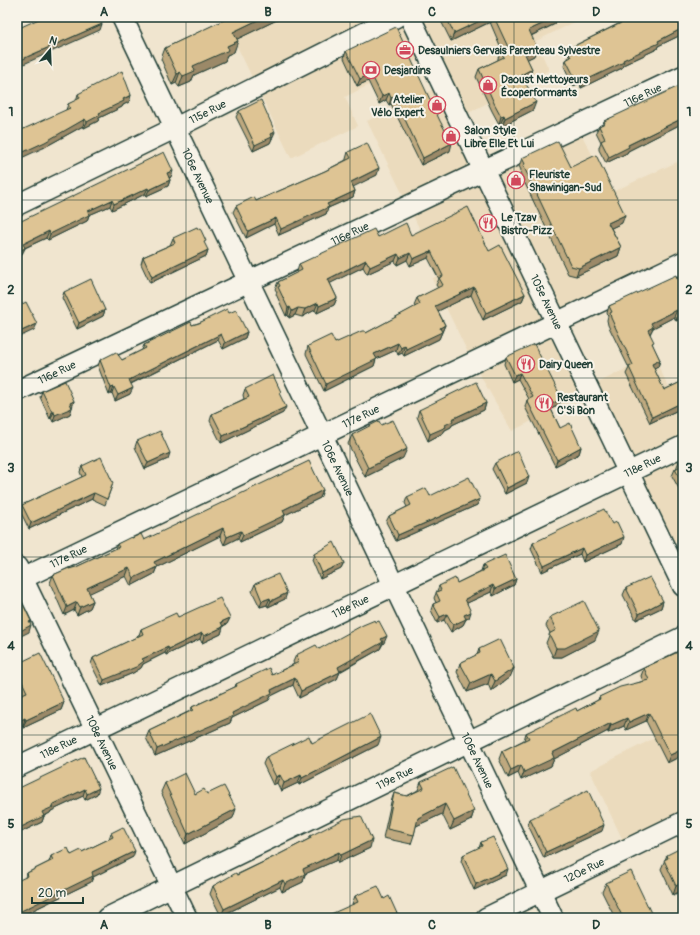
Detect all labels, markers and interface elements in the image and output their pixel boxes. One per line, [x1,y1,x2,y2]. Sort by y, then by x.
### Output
text: A [100,4,109,20]
text: B [264,4,272,20]
text: C [428,4,436,20]
text: D [592,4,600,20]
north arrow [30,30,70,70]
text: N [47,34,59,49]
office icon: Desaulniers Gervais Parenteau Sylvestre [395,40,415,60]
place label: Desaulniers Gervais Parenteau Sylvestre [418,44,601,57]
bank icon: Desjardins [361,60,381,80]
place label: Desjardins [384,64,431,77]
place label: Daoust Nettoyeurs Écoperformants [501,73,588,99]
shop icon: Daoust Nettoyeurs Écoperformants [478,75,498,95]
street label: 116e Rue [622,81,664,110]
place label: Atelier Vélo Expert [371,93,425,119]
shop icon: Atelier Vélo Expert [427,95,447,115]
street label: 115e Rue [187,97,229,127]
text: 1 [8,104,14,120]
text: 1 [686,104,692,120]
place label: Salon Style Libre Elle Et Lui [464,124,534,150]
shop icon: Salon Style Libre Elle Et Lui [441,126,461,146]
street label: 106e Avenue [179,146,217,206]
place label: Fleuriste Shawinigan-Sud [529,168,602,194]
shop icon: Fleuriste Shawinigan-Sud [506,170,526,190]
place label: Le Tzav Bistro-Pizz [501,211,552,237]
restaurant icon: Le Tzav Bistro-Pizz [478,213,498,233]
street label: 116e Rue [329,219,371,249]
street label: 105e Avenue [528,272,565,332]
text: 2 [7,282,15,298]
text: 2 [685,282,693,298]
restaurant icon: Dairy Queen [516,354,536,374]
street label: 116e Rue [36,358,78,387]
place label: Dairy Queen [539,358,593,371]
place label: Restaurant C'Si Bon [557,391,608,417]
restaurant icon: Restaurant C'Si Bon [534,393,554,413]
street label: 117e Rue [340,402,382,431]
street label: 106e Avenue [319,438,356,499]
street label: 118e Rue [622,451,663,481]
text: 3 [7,460,15,476]
text: 3 [685,460,693,476]
street label: 117e Rue [48,542,90,571]
street label: 118e Rue [330,592,372,621]
text: 4 [7,638,15,654]
text: 4 [685,638,693,654]
street label: 108e Avenue [83,713,121,773]
street label: 106e Avenue [458,731,496,791]
street label: 118e Rue [38,733,80,762]
street label: 119e Rue [374,763,416,793]
text: 5 [7,816,15,832]
text: 5 [685,816,693,832]
street label: 120e Rue [562,855,607,886]
scale bar [32,879,83,905]
text: 20 m [38,886,67,901]
text: A [100,917,109,933]
text: B [264,917,272,933]
text: C [428,917,436,933]
text: D [592,917,600,933]

